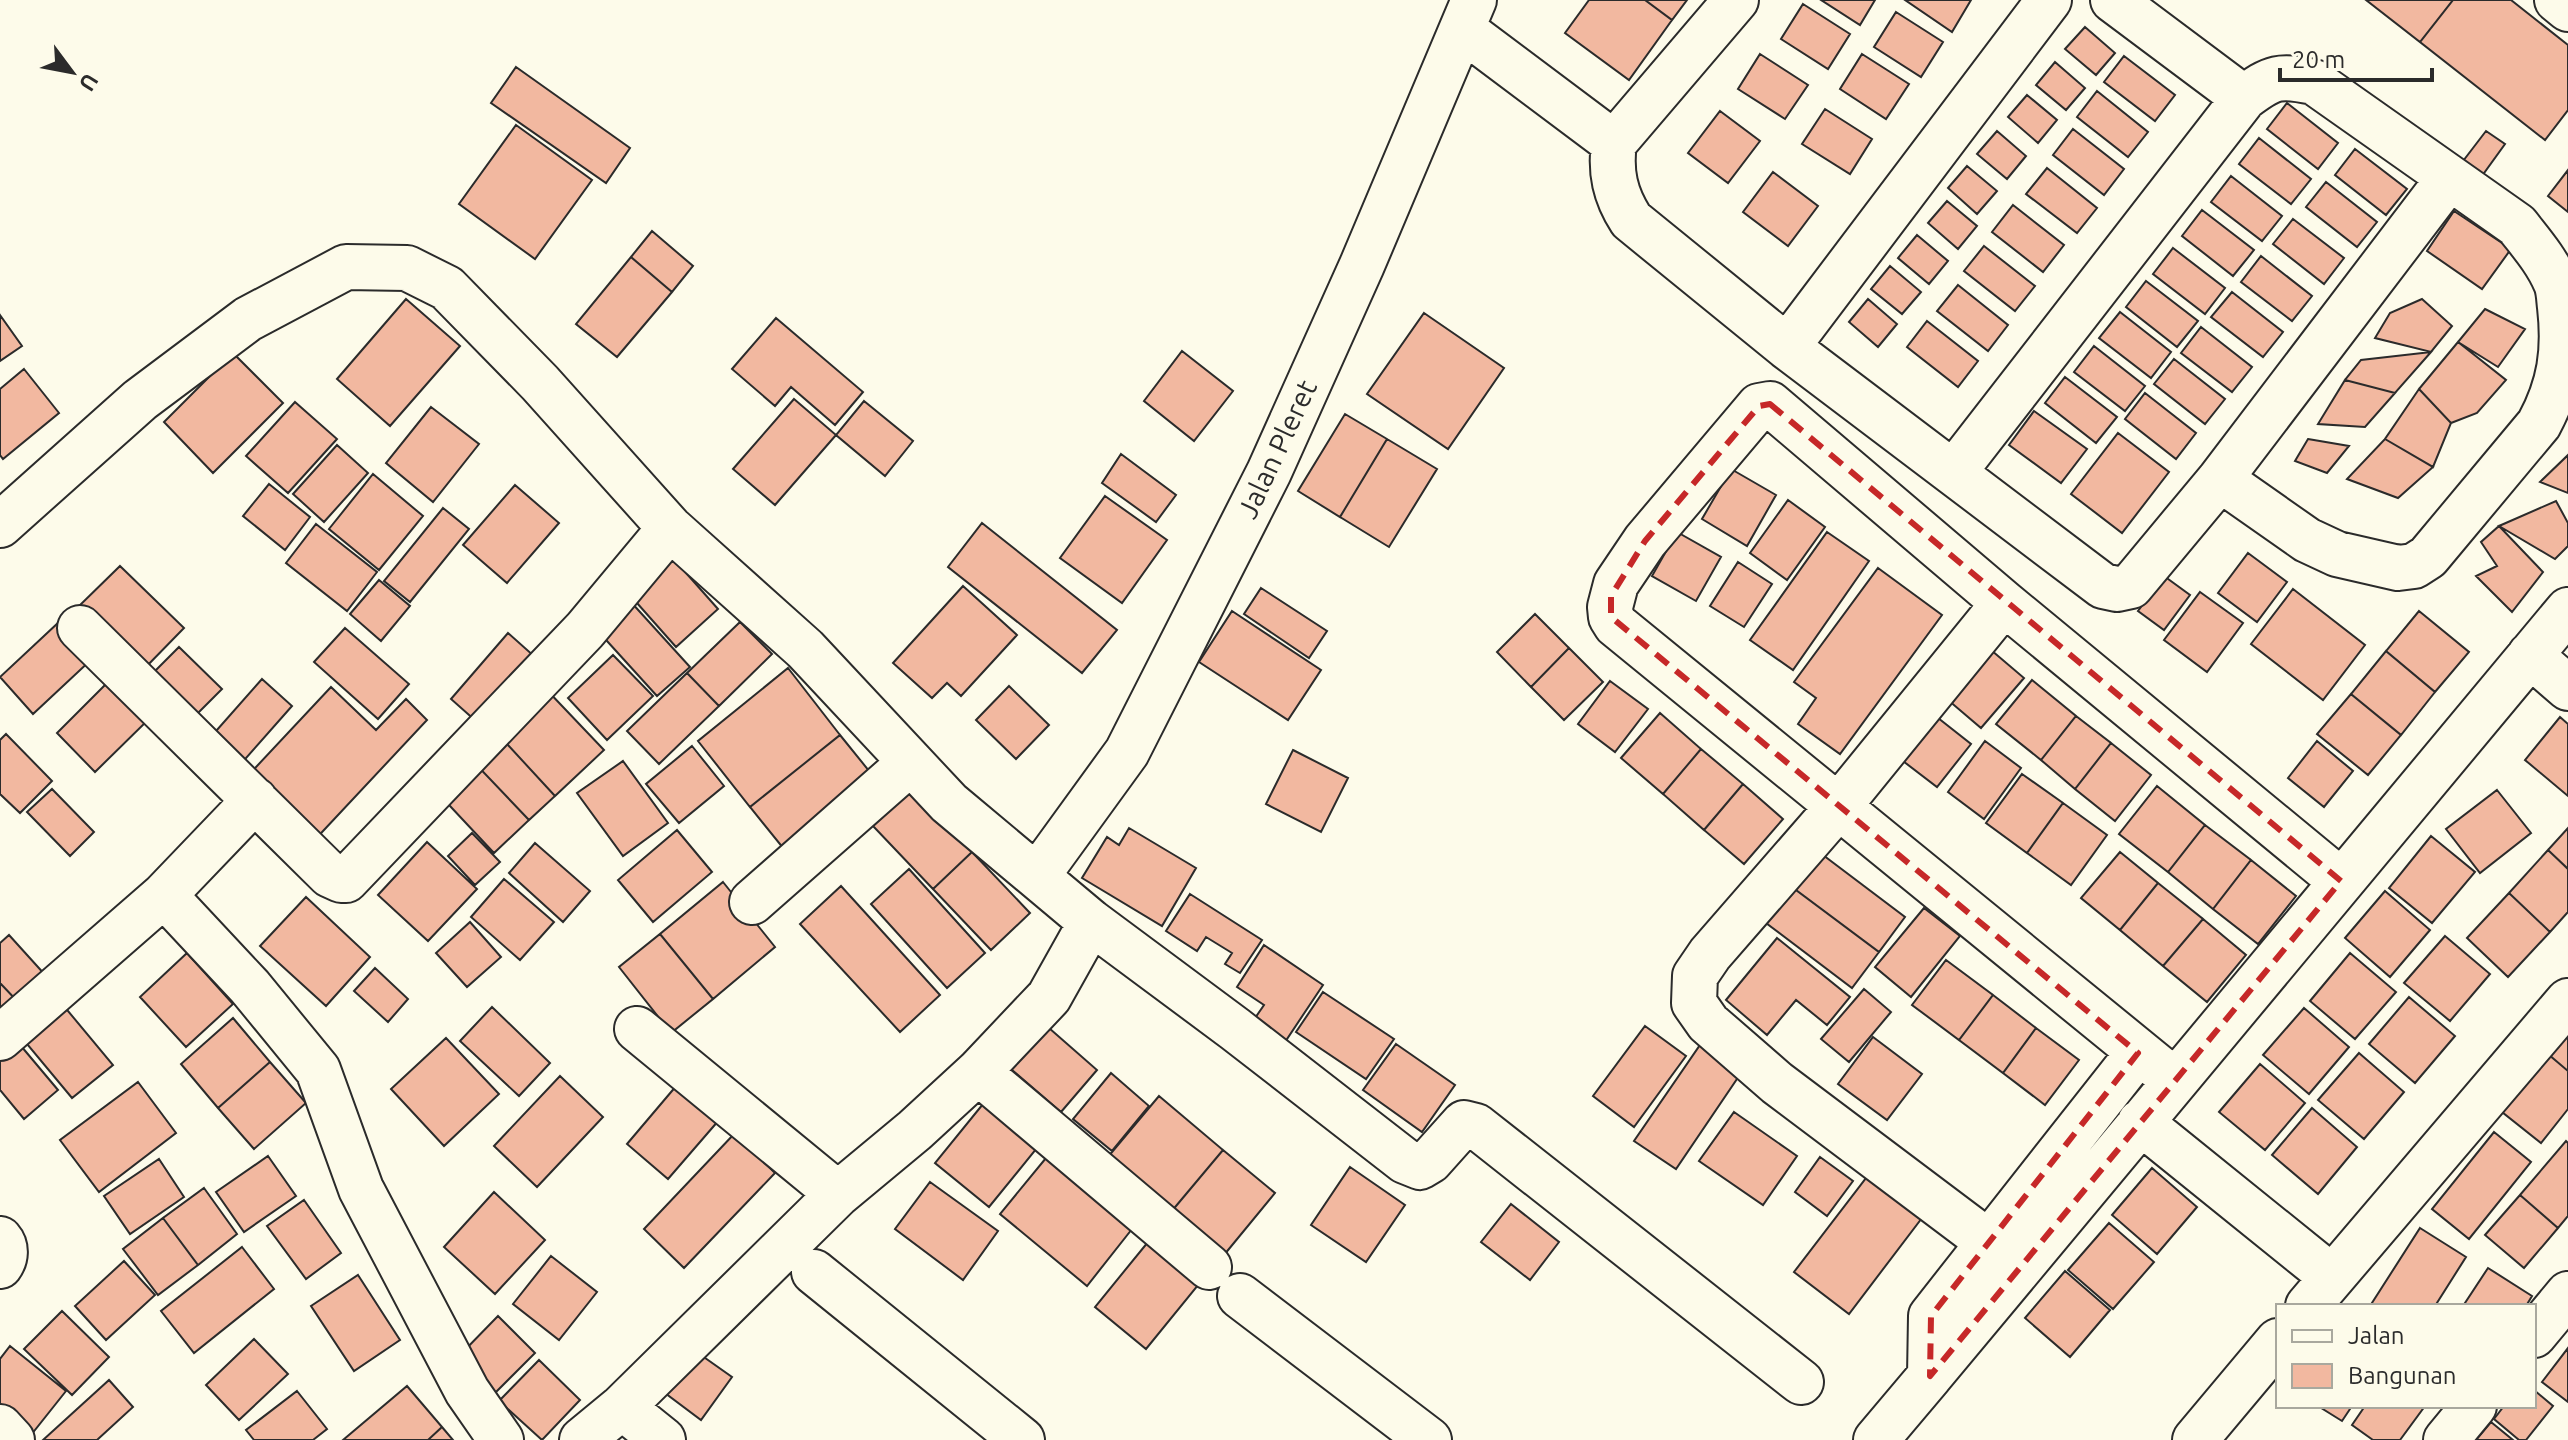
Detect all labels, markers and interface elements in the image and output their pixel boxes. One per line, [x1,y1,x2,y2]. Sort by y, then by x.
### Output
north arrow [32,32,112,112]
scale bar [2280,32,2432,82]
text: 20 m [2292,46,2345,73]
text: U [75,70,104,96]
street label: Jalan Pleret [1231,375,1322,523]
legend [2276,1304,2536,1408]
text: Jalan [2348,1322,2405,1349]
text: Bangunan [2348,1362,2457,1389]

